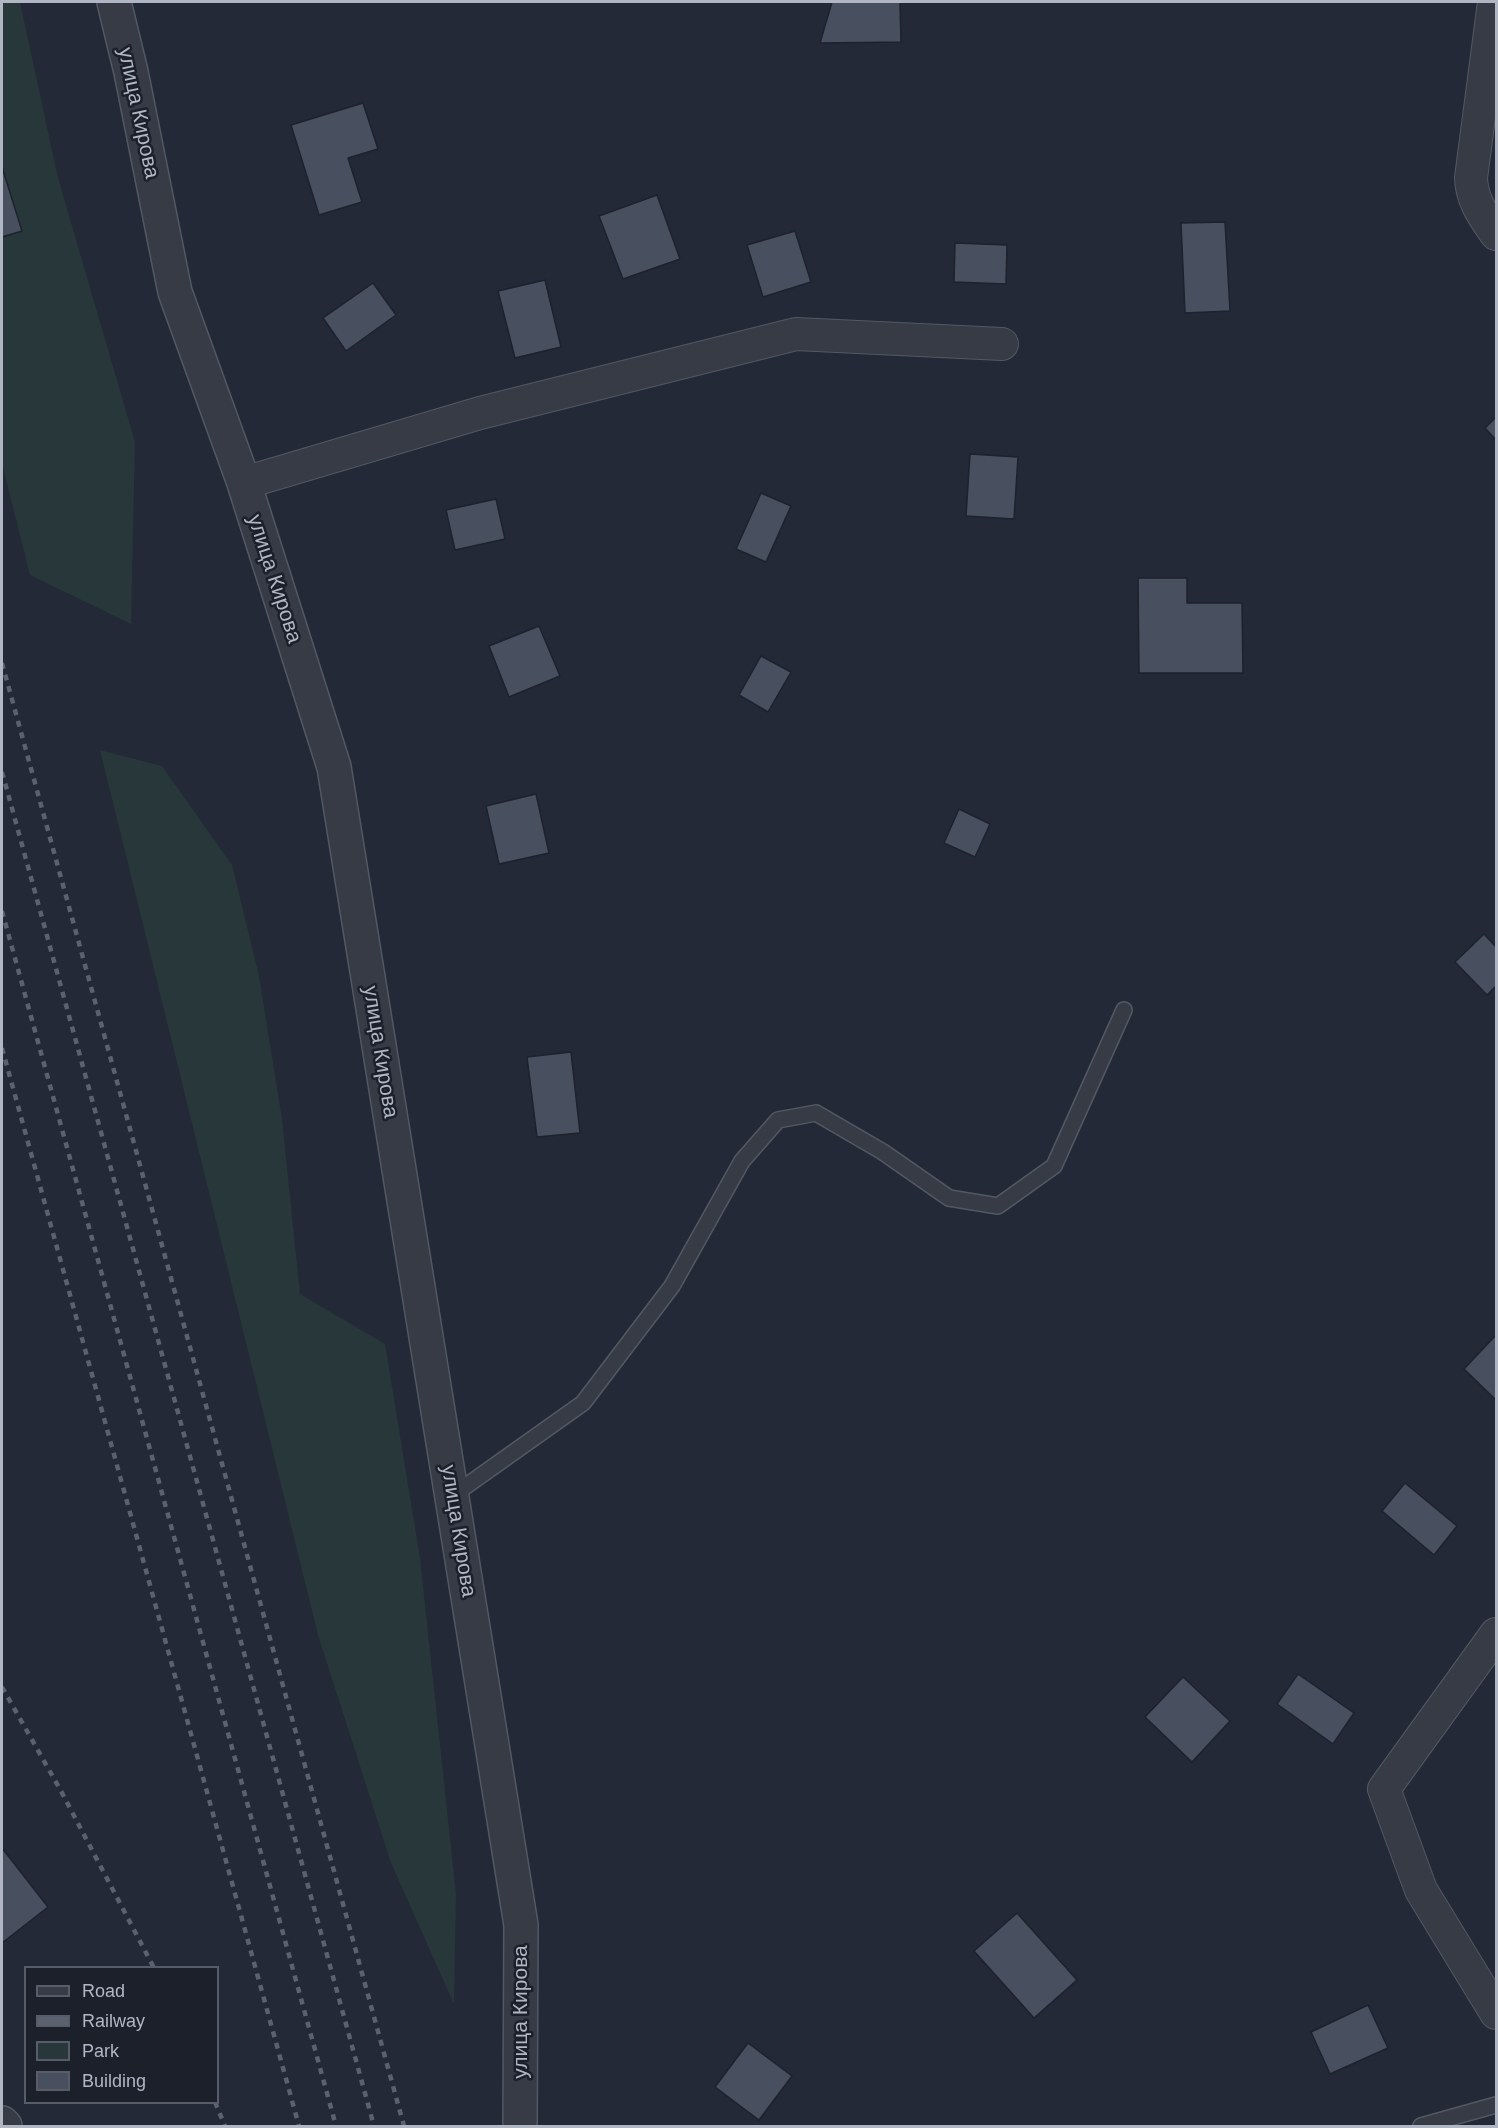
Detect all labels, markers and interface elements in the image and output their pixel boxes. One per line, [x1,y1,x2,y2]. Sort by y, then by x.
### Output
street label: улица Кирова [112,45,164,181]
street label: улица Кирова [241,512,307,646]
street label: улица Кирова [357,984,403,1120]
street label: улица Кирова [435,1463,481,1599]
street label: улица Кирова [508,1945,534,2079]
legend [24,1966,219,2104]
text: Road [82,1981,125,2001]
text: Railway [82,2011,145,2031]
text: Park [82,2041,119,2061]
text: Building [82,2071,146,2091]

